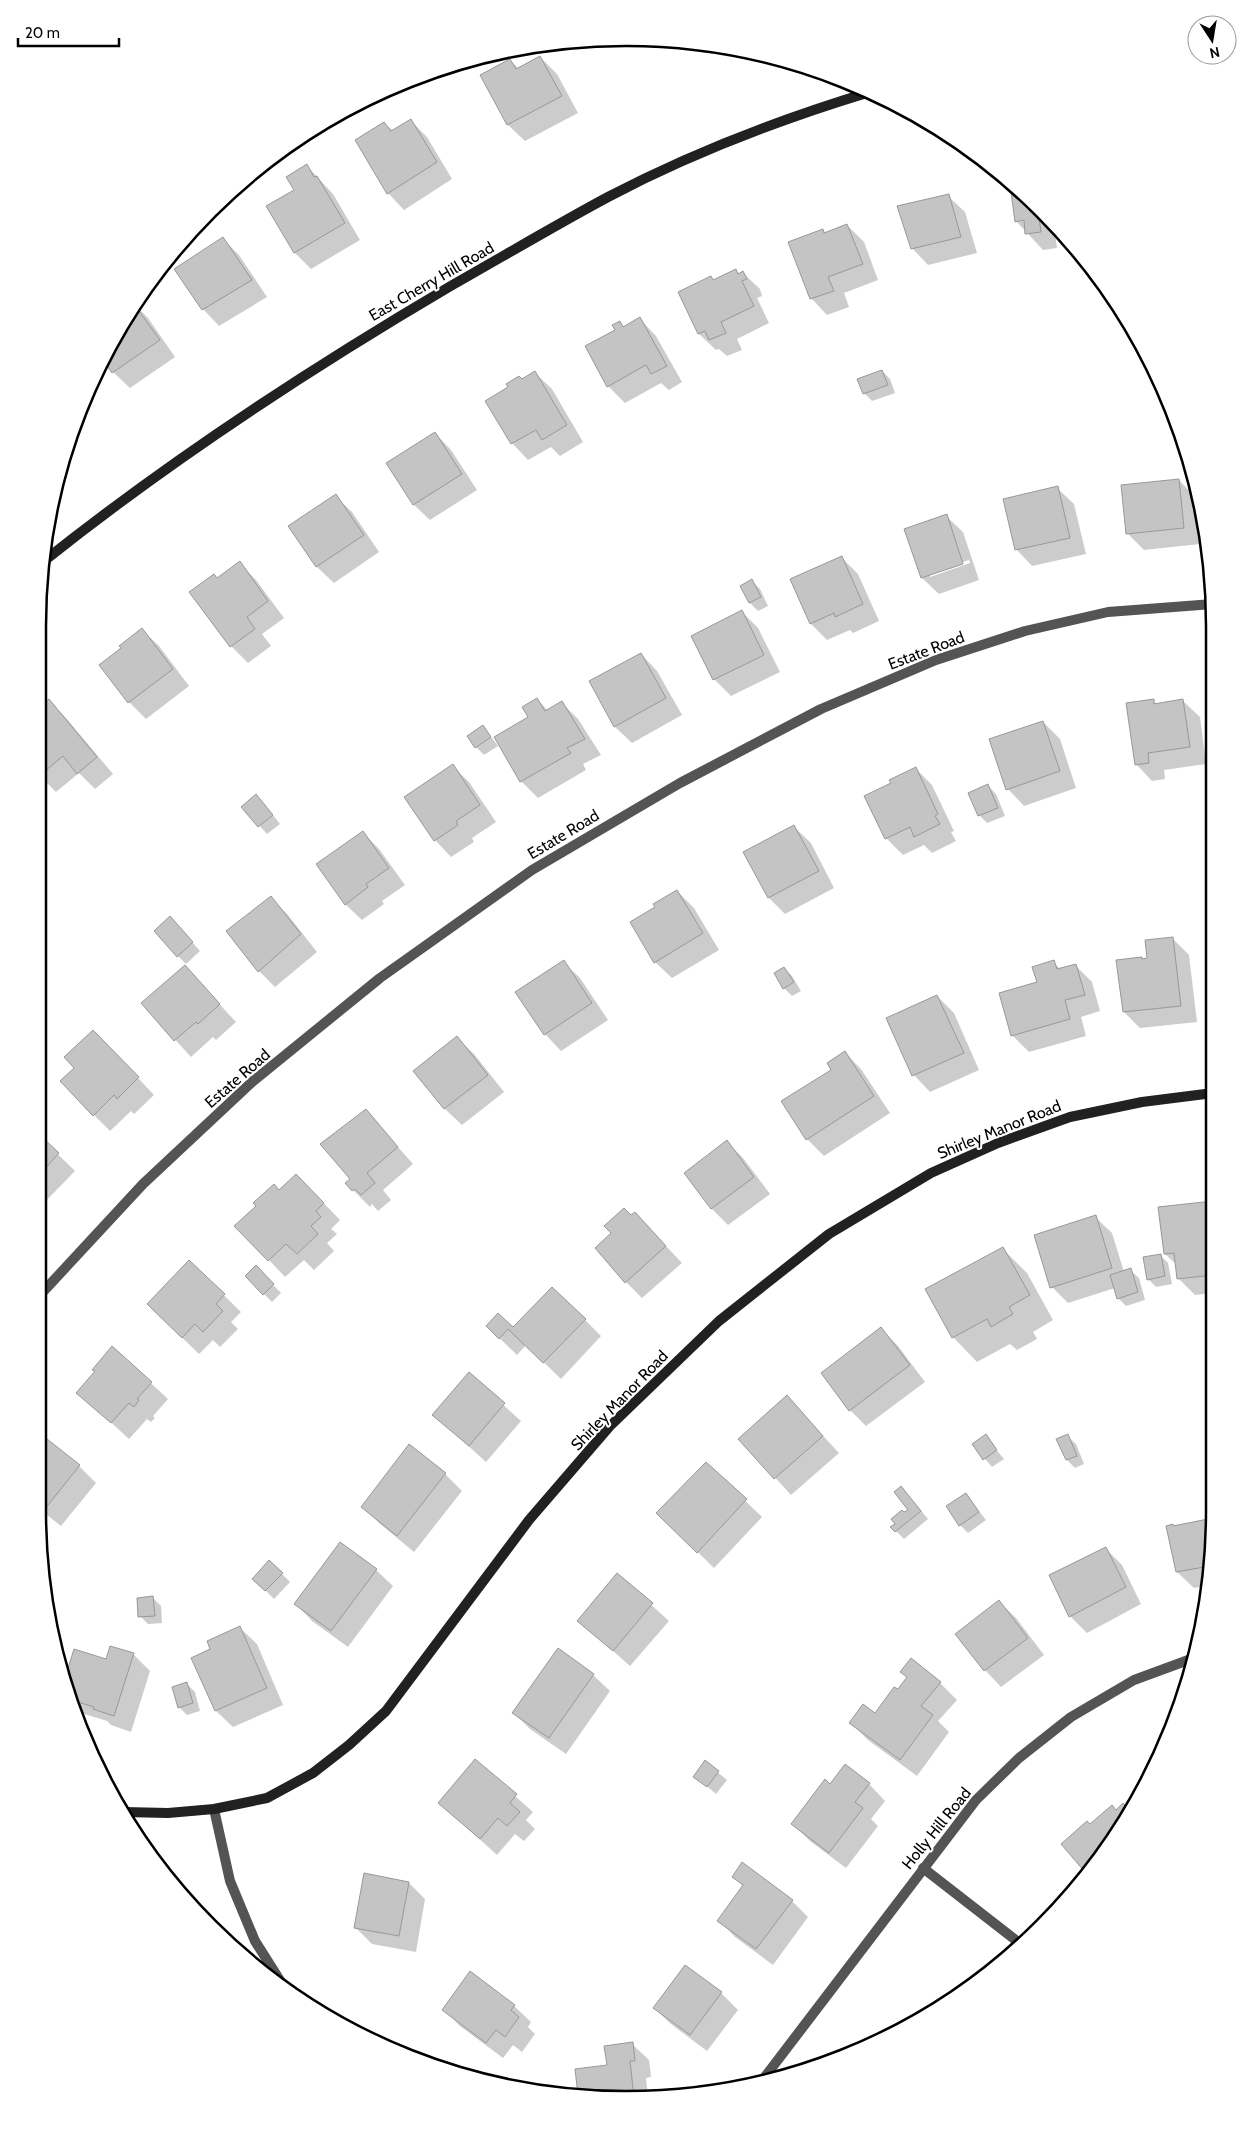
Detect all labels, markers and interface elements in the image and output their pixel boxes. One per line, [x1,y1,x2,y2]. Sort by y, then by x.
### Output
scale bar [18,15,119,47]
north arrow [1187,15,1237,65]
text: 20 m [25,24,60,42]
text: N [1208,43,1221,63]
street label: East Cherry Hill Road [365,238,497,325]
street label: Estate Road [885,627,967,674]
street label: Estate Road [524,806,603,863]
street label: Estate Road [201,1045,274,1112]
street label: Shirley Manor Road [935,1096,1064,1163]
street label: Shirley Manor Road [567,1346,672,1454]
street label: Holly Hill Road [898,1784,975,1873]

